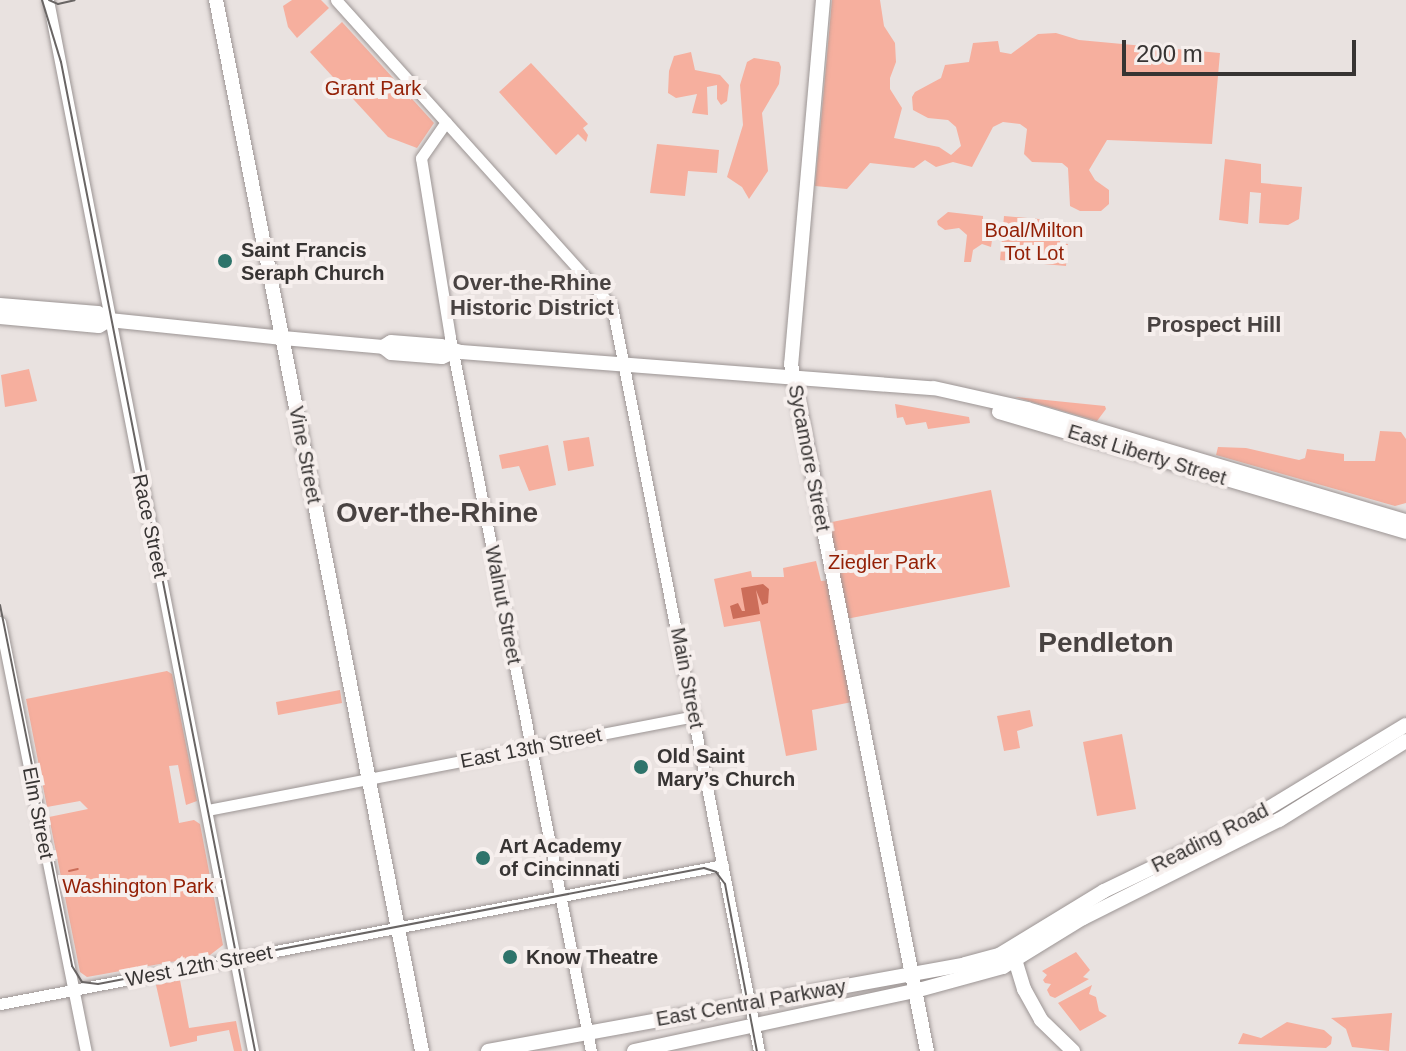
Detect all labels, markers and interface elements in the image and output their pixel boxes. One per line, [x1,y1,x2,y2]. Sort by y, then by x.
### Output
scale bar [1126,24,1360,74]
text: 200 m [1136,40,1203,67]
park label: Grant Park [325,76,421,100]
park label: Boal/Milton Tot Lot [985,218,1083,265]
place label: Saint Francis Seraph Church [241,238,384,285]
marker: Saint Francis Seraph Church [216,252,234,270]
district label: Over-the-Rhine Historic District [450,269,614,320]
district label: Prospect Hill [1147,312,1281,338]
street label: Sycamore Street [783,383,835,533]
street label: Vine Street [284,404,326,506]
street label: East Liberty Street [1065,419,1229,491]
street label: Race Street [127,472,173,580]
district label: Over-the-Rhine [336,496,538,530]
street label: Walnut Street [480,544,526,666]
park label: Ziegler Park [828,550,936,574]
street label: Main Street [665,626,709,730]
district label: Pendleton [1038,626,1174,660]
street label: East 13th Street [458,723,604,773]
place label: Old Saint Mary’s Church [657,744,795,791]
marker: Old Saint Mary’s Church [632,758,650,776]
street label: Elm Street [17,765,59,861]
street label: Reading Road [1148,798,1272,878]
place label: Art Academy of Cincinnati [499,834,622,881]
marker: Art Academy of Cincinnati [474,849,492,867]
park label: Washington Park [62,874,214,898]
street label: West 12th Street [124,940,274,992]
place label: Know Theatre [526,945,658,969]
marker: Know Theatre [501,948,519,966]
street label: East Central Parkway [654,974,848,1032]

